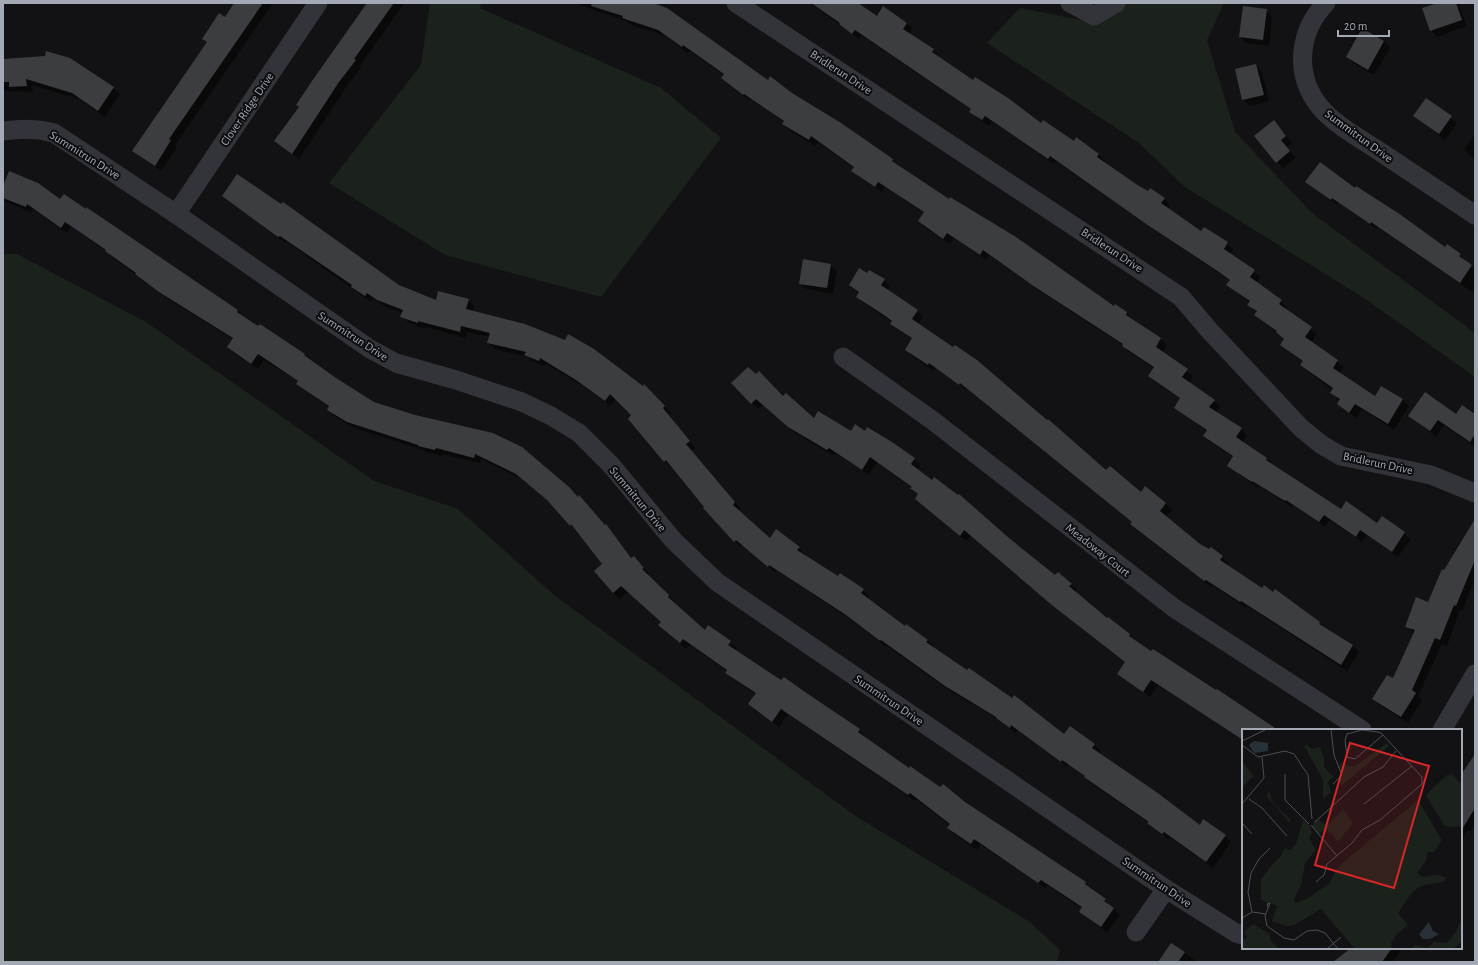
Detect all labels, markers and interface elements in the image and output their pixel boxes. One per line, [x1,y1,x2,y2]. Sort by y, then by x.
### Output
scale bar [1338,12,1389,38]
text: 20 m [1344,20,1367,32]
street label: Bridlerun Drive [808,48,874,96]
street label: Clover Ridge Drive [218,70,276,148]
street label: Summitrun Drive [1323,107,1395,165]
street label: Summitrun Drive [48,129,122,181]
street label: Bridlerun Drive [1079,226,1145,274]
street label: Summitrun Drive [316,309,390,363]
street label: Bridlerun Drive [1342,450,1414,476]
street label: Summitrun Drive [608,464,668,534]
street label: Meadoway Court [1063,521,1133,580]
street label: Summitrun Drive [852,673,926,727]
inset map [1242,729,1462,949]
street label: Summitrun Drive [1120,855,1194,909]

